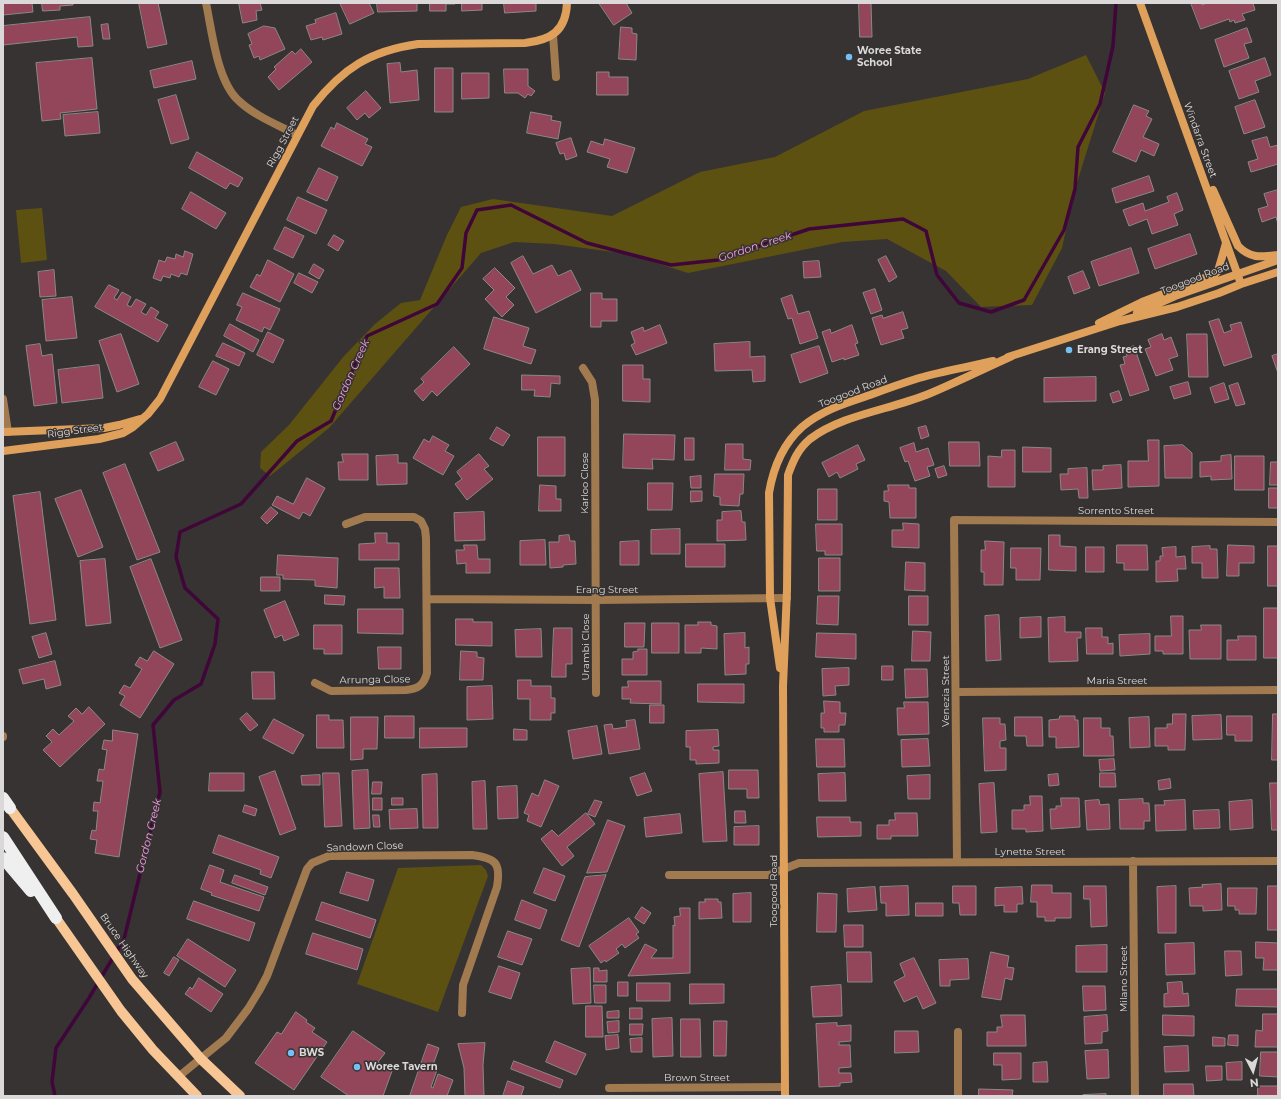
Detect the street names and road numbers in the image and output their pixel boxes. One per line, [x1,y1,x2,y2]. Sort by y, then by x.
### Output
street label: Windarra Street [1181,101,1219,179]
street label: Rigg Street [264,114,302,170]
street label: Toogood Road [1159,260,1231,298]
street label: Toogood Road [817,373,889,411]
street label: Rigg Street [46,421,104,441]
street label: Karloo Close [579,452,591,514]
street label: Sorrento Street [1078,505,1154,517]
street label: Erang Street [576,584,638,596]
street label: Urambi Close [580,613,592,681]
street label: Venezia Street [940,655,952,727]
street label: Arrunga Close [339,673,411,687]
street label: Maria Street [1087,675,1147,687]
street label: Sandown Close [326,840,404,854]
street label: Lynette Street [995,846,1065,858]
street label: Toogood Road [768,855,780,927]
street label: Bruce Highway [97,911,151,981]
street label: Milano Street [1118,946,1130,1012]
street label: Brown Street [664,1072,730,1084]

